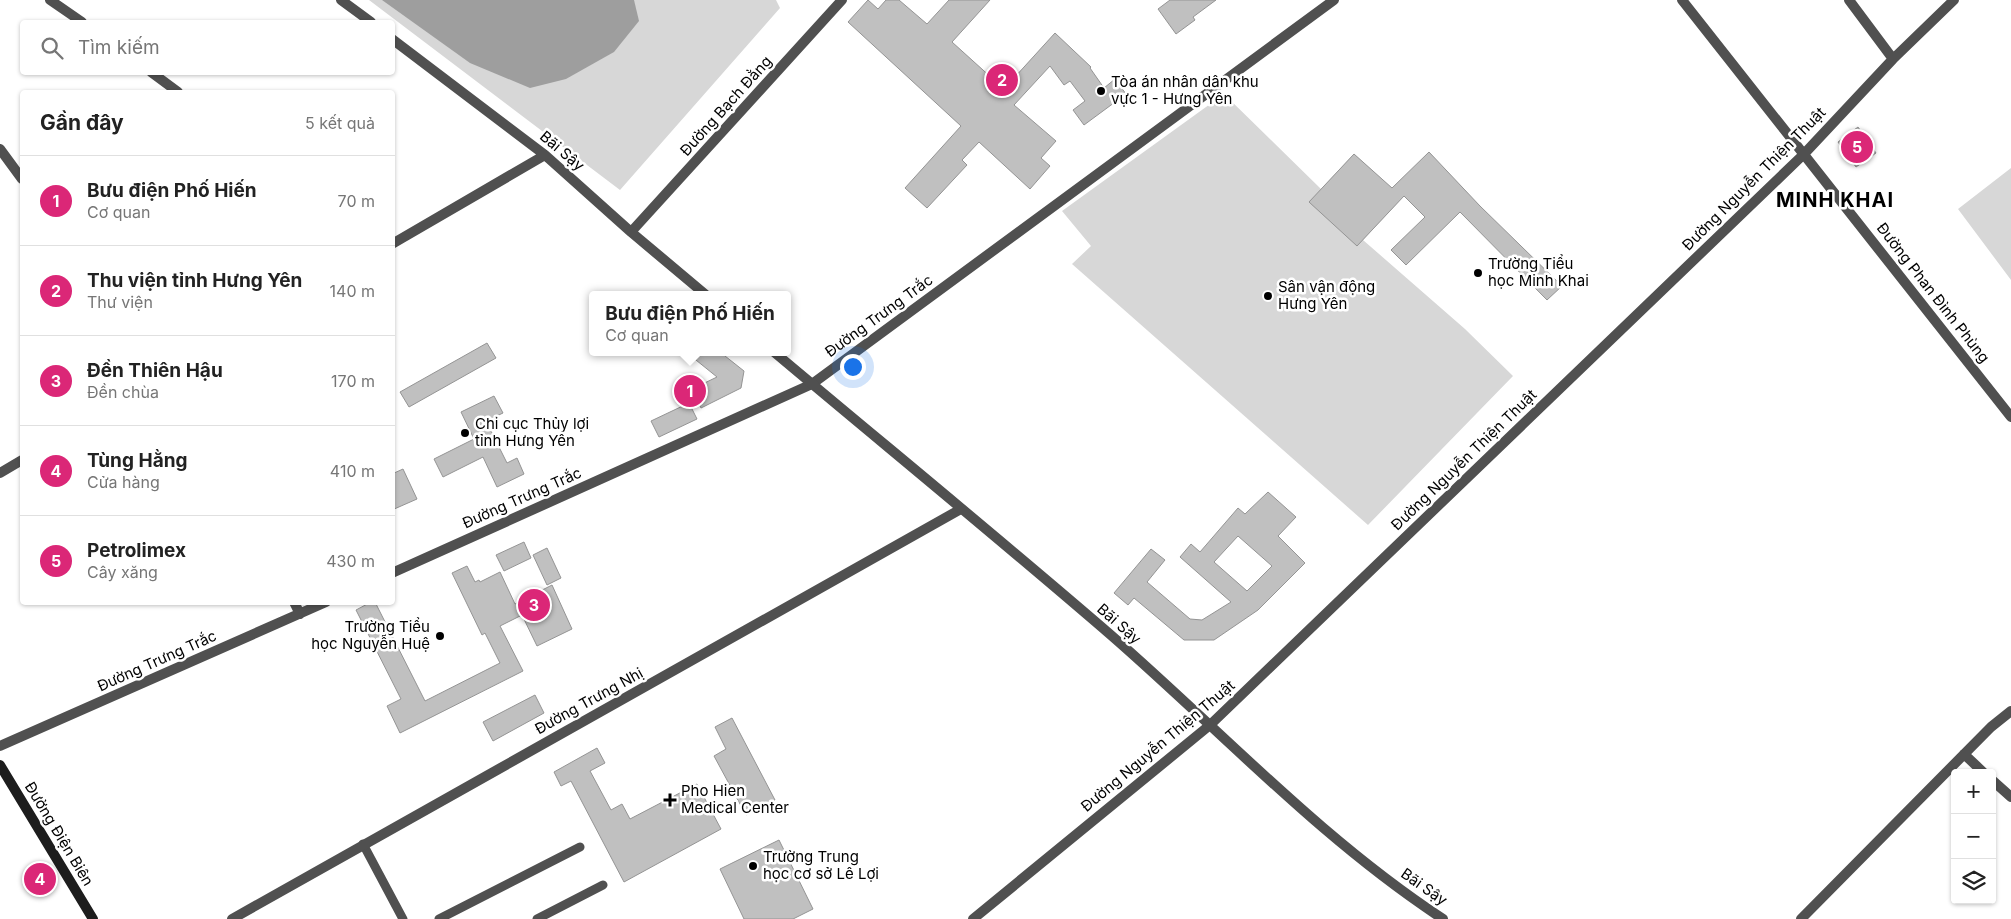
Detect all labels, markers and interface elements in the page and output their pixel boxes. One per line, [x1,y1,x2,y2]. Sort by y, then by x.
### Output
search box [20,20,395,75]
icon: search [38,34,66,62]
text: Tìm kiếm [78,36,160,59]
street label: Đường Bạch Đằng [676,52,776,160]
pin: 2 [986,61,1018,99]
place label: Tòa án nhân dân khu vực 1 - Hưng Yên [1111,72,1259,108]
marker: Tòa án nhân dân khu vực 1 - Hưng Yên [1095,85,1107,97]
street label: Đường Nguyễn Thiện Thuật [1678,103,1829,254]
text: Gần đây [40,110,124,135]
text: 5 kết quả [305,113,375,133]
street label: Bãi Sậy [536,127,589,175]
pin: 5 [1841,128,1873,166]
text: Bưu điện Phố Hiến [87,179,257,202]
district label: MINH KHAI [1776,188,1894,212]
text: 1 [53,191,59,211]
text: 70 m [338,191,375,211]
text: Cơ quan [87,202,150,222]
street label: Đường Phan Đình Phùng [1873,219,1994,367]
place label: Trường Tiểu học Minh Khai [1488,254,1589,290]
marker: Trường Tiểu học Minh Khai [1472,267,1484,279]
text: Thu viện tỉnh Hưng Yên [87,269,302,292]
street label: Đường Trưng Trắc [821,270,936,361]
place label: Sân vận động Hưng Yên [1278,277,1375,313]
text: 2 [51,281,61,301]
text: 140 m [330,281,375,301]
marker: Sân vận động Hưng Yên [1262,290,1274,302]
popup [589,291,791,356]
text: Thư viện [87,292,153,312]
text: Bưu điện Phố Hiến [605,302,775,325]
text: Cơ quan [605,325,669,345]
your location [840,354,866,380]
text: Đền Thiên Hậu [87,359,223,382]
text: 3 [51,371,61,391]
text: 170 m [331,371,375,391]
pin: 1 [674,372,706,410]
text: Đền chùa [87,382,159,402]
street label: Đường Nguyễn Thiện Thuật [1387,385,1540,534]
place label: Chi cục Thủy lợi tỉnh Hưng Yên [475,414,589,450]
marker: Chi cục Thủy lợi tỉnh Hưng Yên [459,427,471,439]
text: Tùng Hằng [87,449,188,472]
text: 4 [51,461,61,481]
text: 410 m [330,461,375,481]
street label: Đường Trưng Trắc [459,463,584,532]
text: Cửa hàng [87,472,160,492]
text: Petrolimex [87,539,186,562]
text: 5 [51,551,61,571]
text: 430 m [326,551,375,571]
text: Cây xăng [87,562,158,582]
pin: 3 [518,586,550,624]
street label: Bãi Sậy [1093,599,1146,648]
place label: Trường Tiểu học Nguyễn Huệ [311,617,430,653]
street label: Đường Trưng Trắc [94,626,219,695]
marker: Trường Tiểu học Nguyễn Huệ [434,630,446,642]
street label: Đường Trưng Nhị [531,663,646,738]
street label: Đường Nguyễn Thiện Thuật [1077,676,1239,816]
map controls [1951,769,1996,904]
button: + [1951,769,1996,814]
street label: Đường Điện Biên [21,778,98,889]
place label: Pho Hien Medical Center [681,781,789,817]
marker: Pho Hien Medical Center [663,793,677,807]
button: − [1951,814,1996,859]
place label: Trường Trung học cơ sở Lê Lợi [763,847,879,883]
button: layers [1951,859,1996,904]
pin: 4 [24,860,56,898]
marker: Trường Trung học cơ sở Lê Lợi [747,860,759,872]
street label: Bãi Sậy [1397,864,1452,910]

